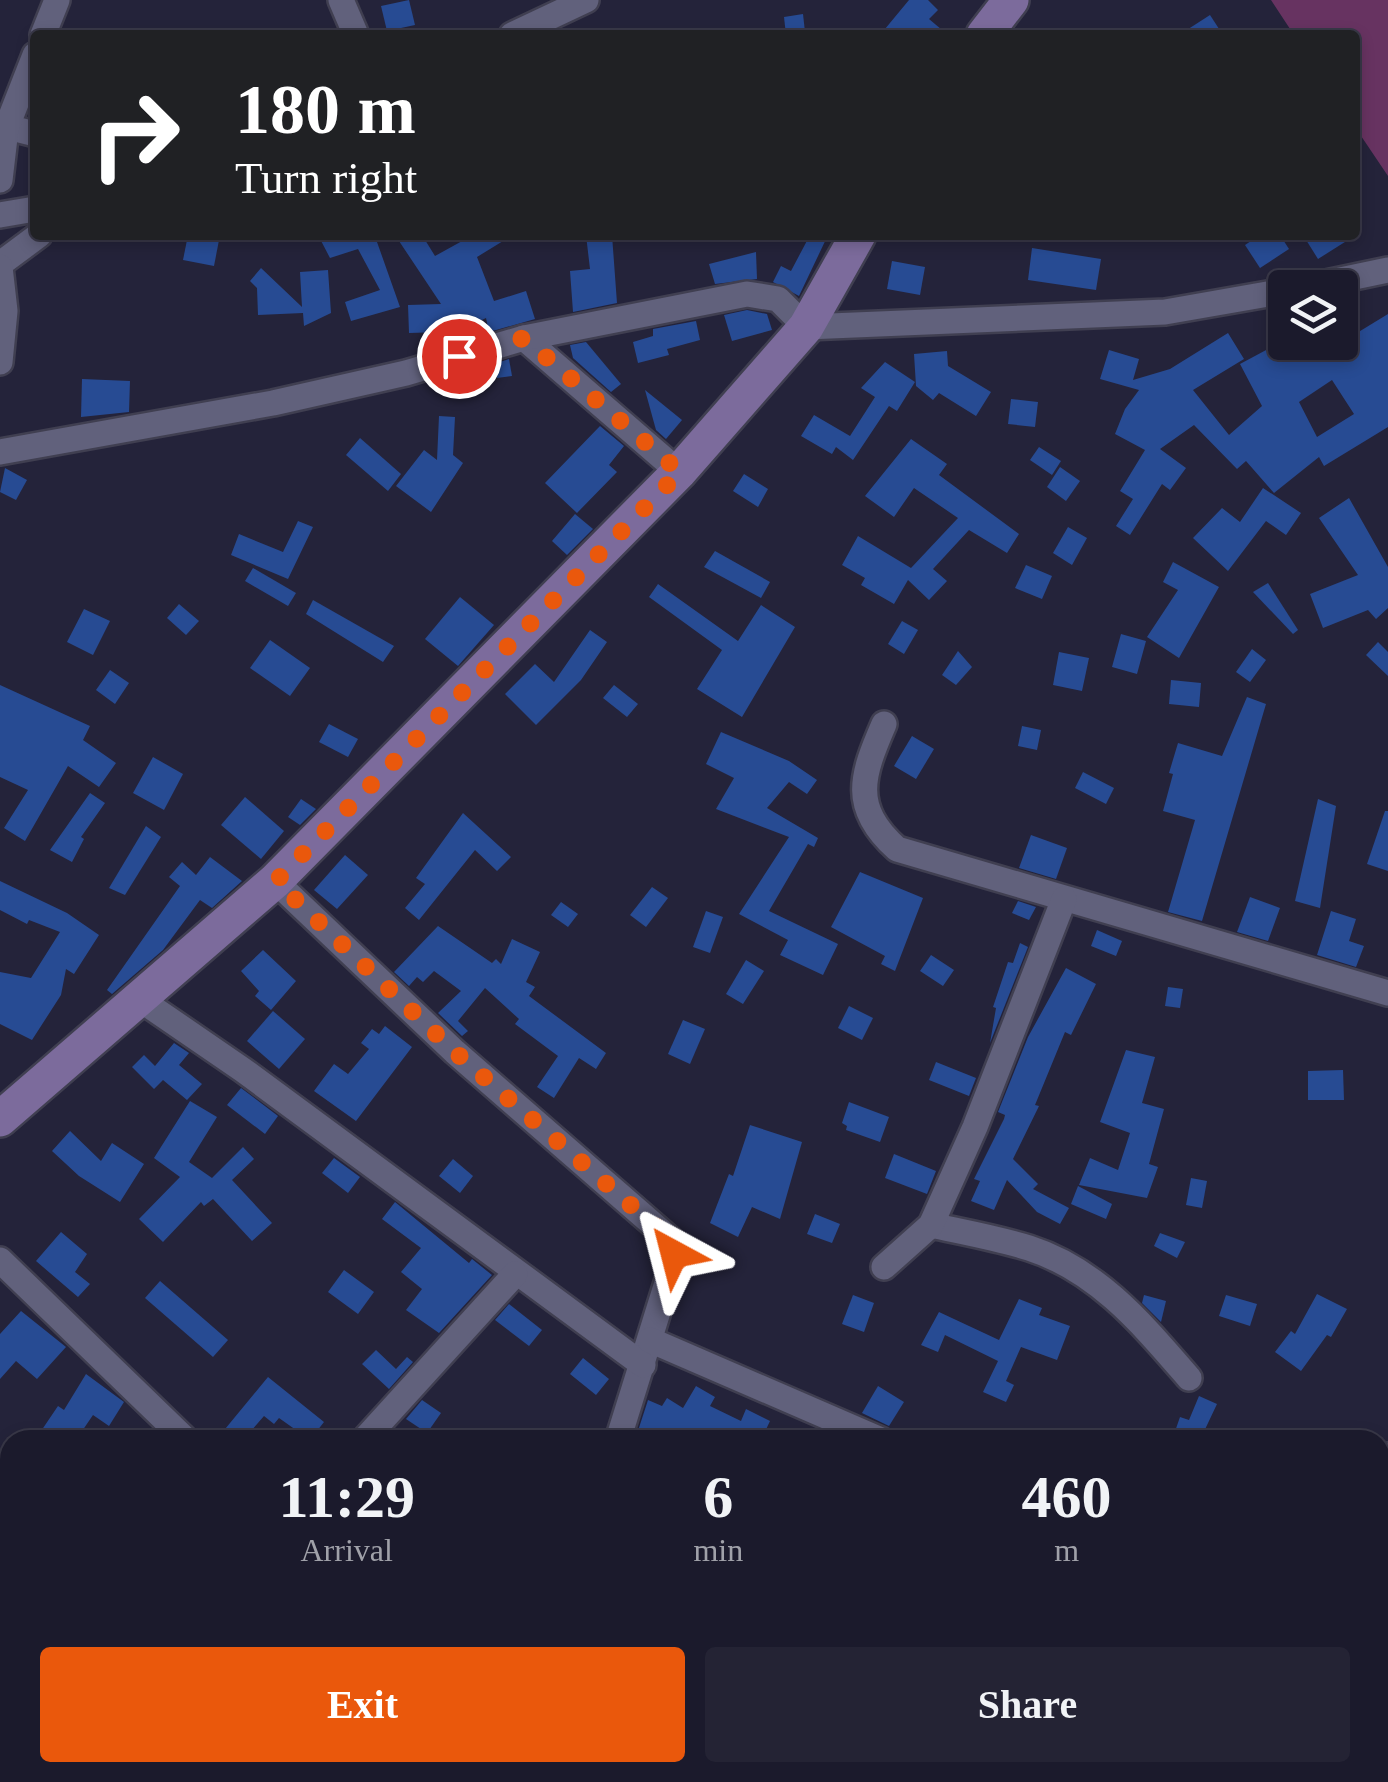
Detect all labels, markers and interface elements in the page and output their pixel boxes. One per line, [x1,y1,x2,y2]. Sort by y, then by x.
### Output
icon: right [70,70,200,200]
text: 180 m [235,71,416,148]
text: Turn right [235,153,417,203]
map controls [1268,270,1358,360]
button: layers [1268,270,1358,360]
pin [417,314,502,399]
icon: arrive [432,329,487,384]
position arrow [622,1202,726,1306]
text: 11:29 [278,1464,415,1530]
text: 6 [703,1464,733,1530]
text: 460 [1022,1464,1112,1530]
text: Arrival [301,1532,393,1568]
text: min [693,1532,743,1568]
text: m [1054,1532,1079,1568]
button: Exit [40,1647,685,1762]
button: Share [705,1647,1350,1762]

